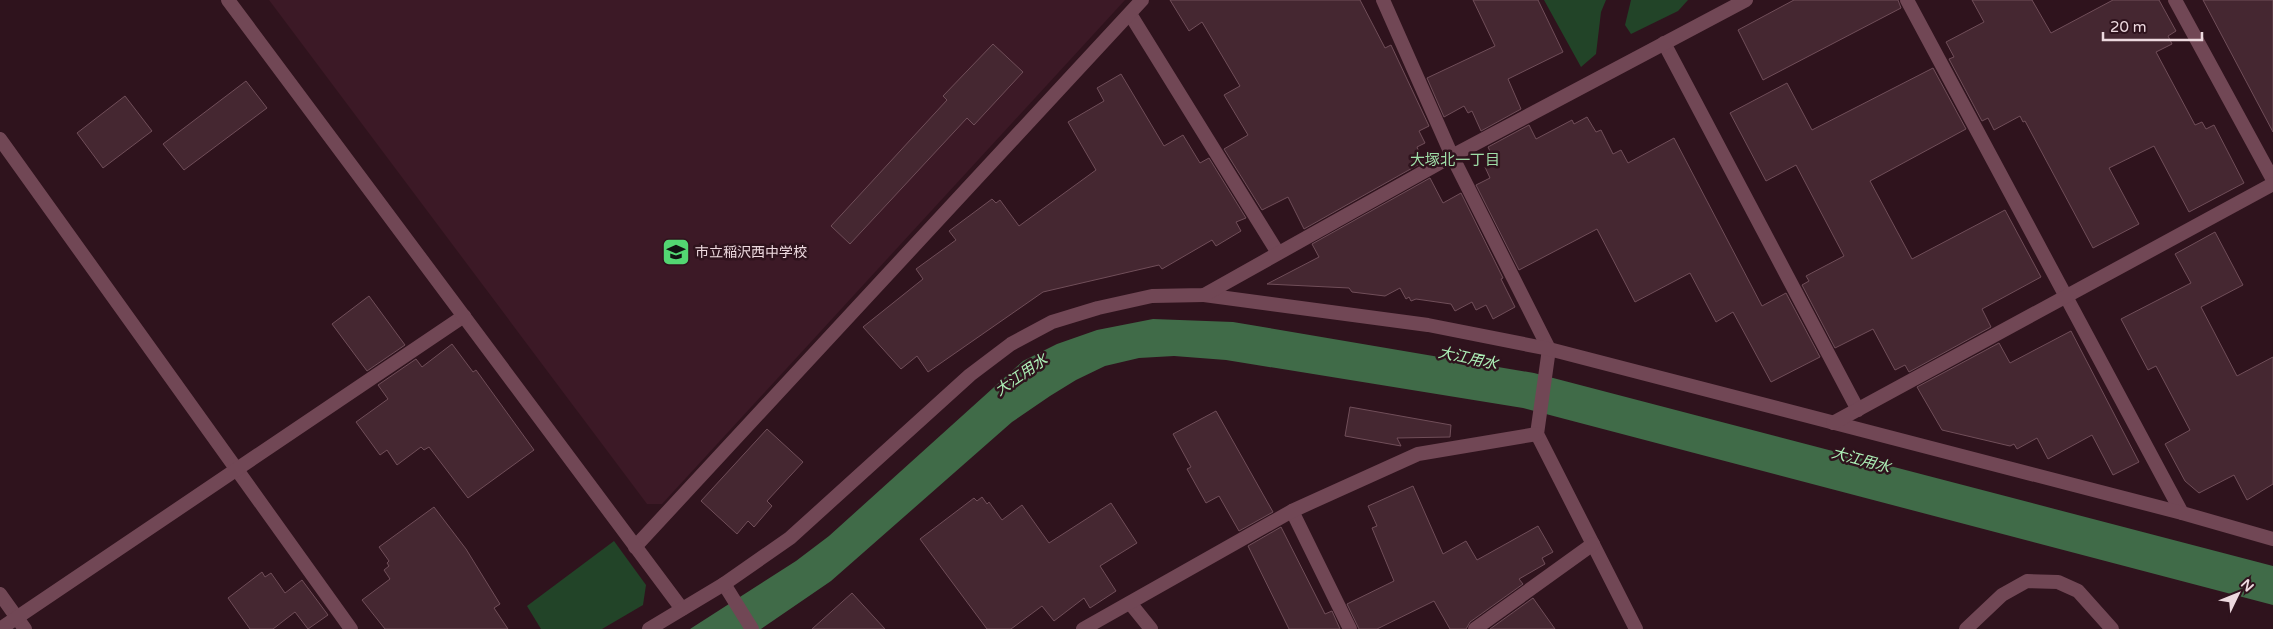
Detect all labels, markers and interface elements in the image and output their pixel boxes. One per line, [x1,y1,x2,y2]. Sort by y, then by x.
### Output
scale bar [2103,10,2202,42]
text: 20 m [2110,18,2147,36]
district label: 大塚北一丁目 [1410,151,1500,169]
school or university icon: 市立稲沢西中学校 [661,237,691,267]
place label: 市立稲沢西中学校 [695,244,807,261]
water label: 大江用水 [1437,343,1501,373]
water label: 大江用水 [991,349,1052,400]
water label: 大江用水 [1830,444,1894,477]
north arrow [2213,569,2263,619]
text: N [2237,576,2257,595]

